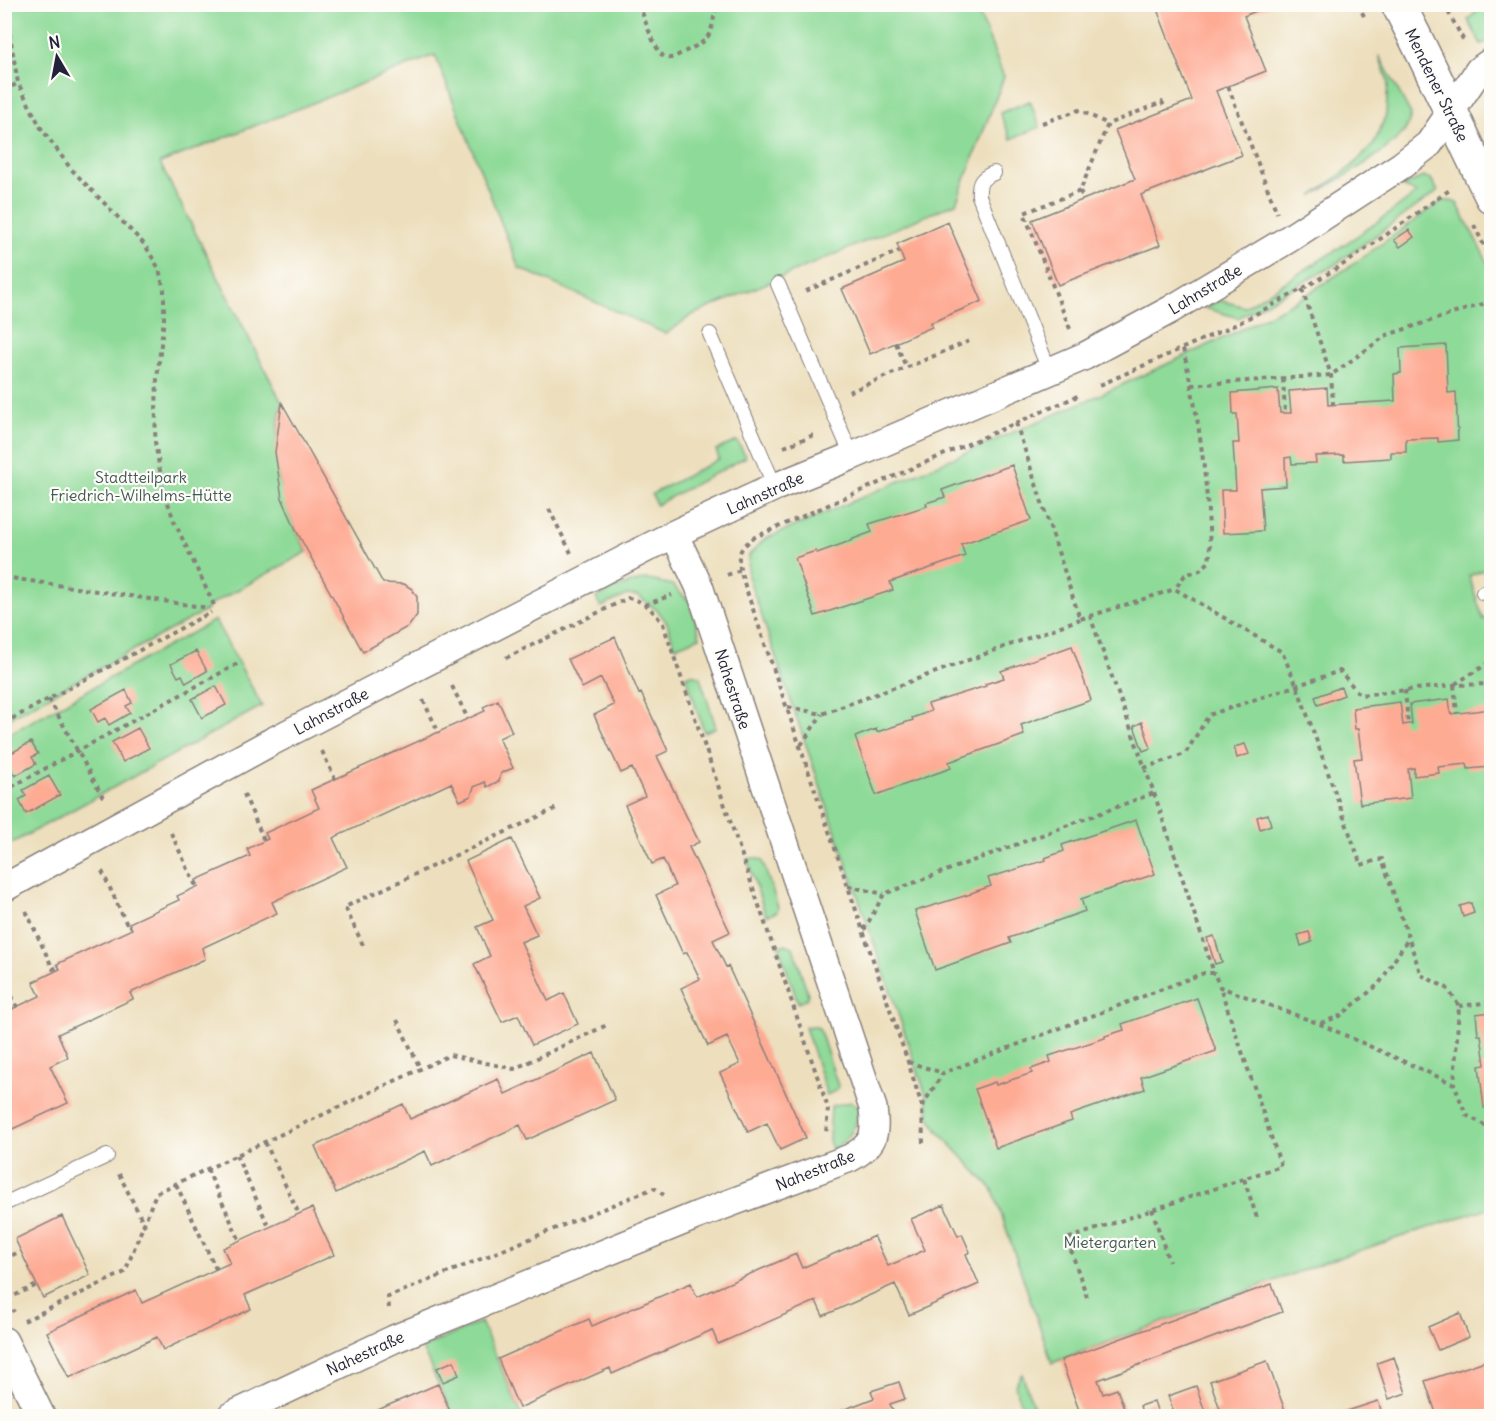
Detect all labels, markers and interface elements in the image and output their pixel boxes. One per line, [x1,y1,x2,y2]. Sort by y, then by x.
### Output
street label: Mendener Straße [1401,25,1473,145]
north arrow [27,27,87,87]
text: N [47,31,62,53]
street label: Lahnstraße [1165,259,1245,319]
park label: Stadtteilpark Friedrich-Wilhelms-Hütte [50,467,232,505]
street label: Lahnstraße [724,467,806,519]
street label: Nahestraße [711,646,755,732]
street label: Lahnstraße [290,683,372,739]
street label: Nahestraße [773,1145,857,1195]
park label: Mietergarten [1063,1232,1157,1252]
street label: Nahestraße [323,1326,407,1380]

